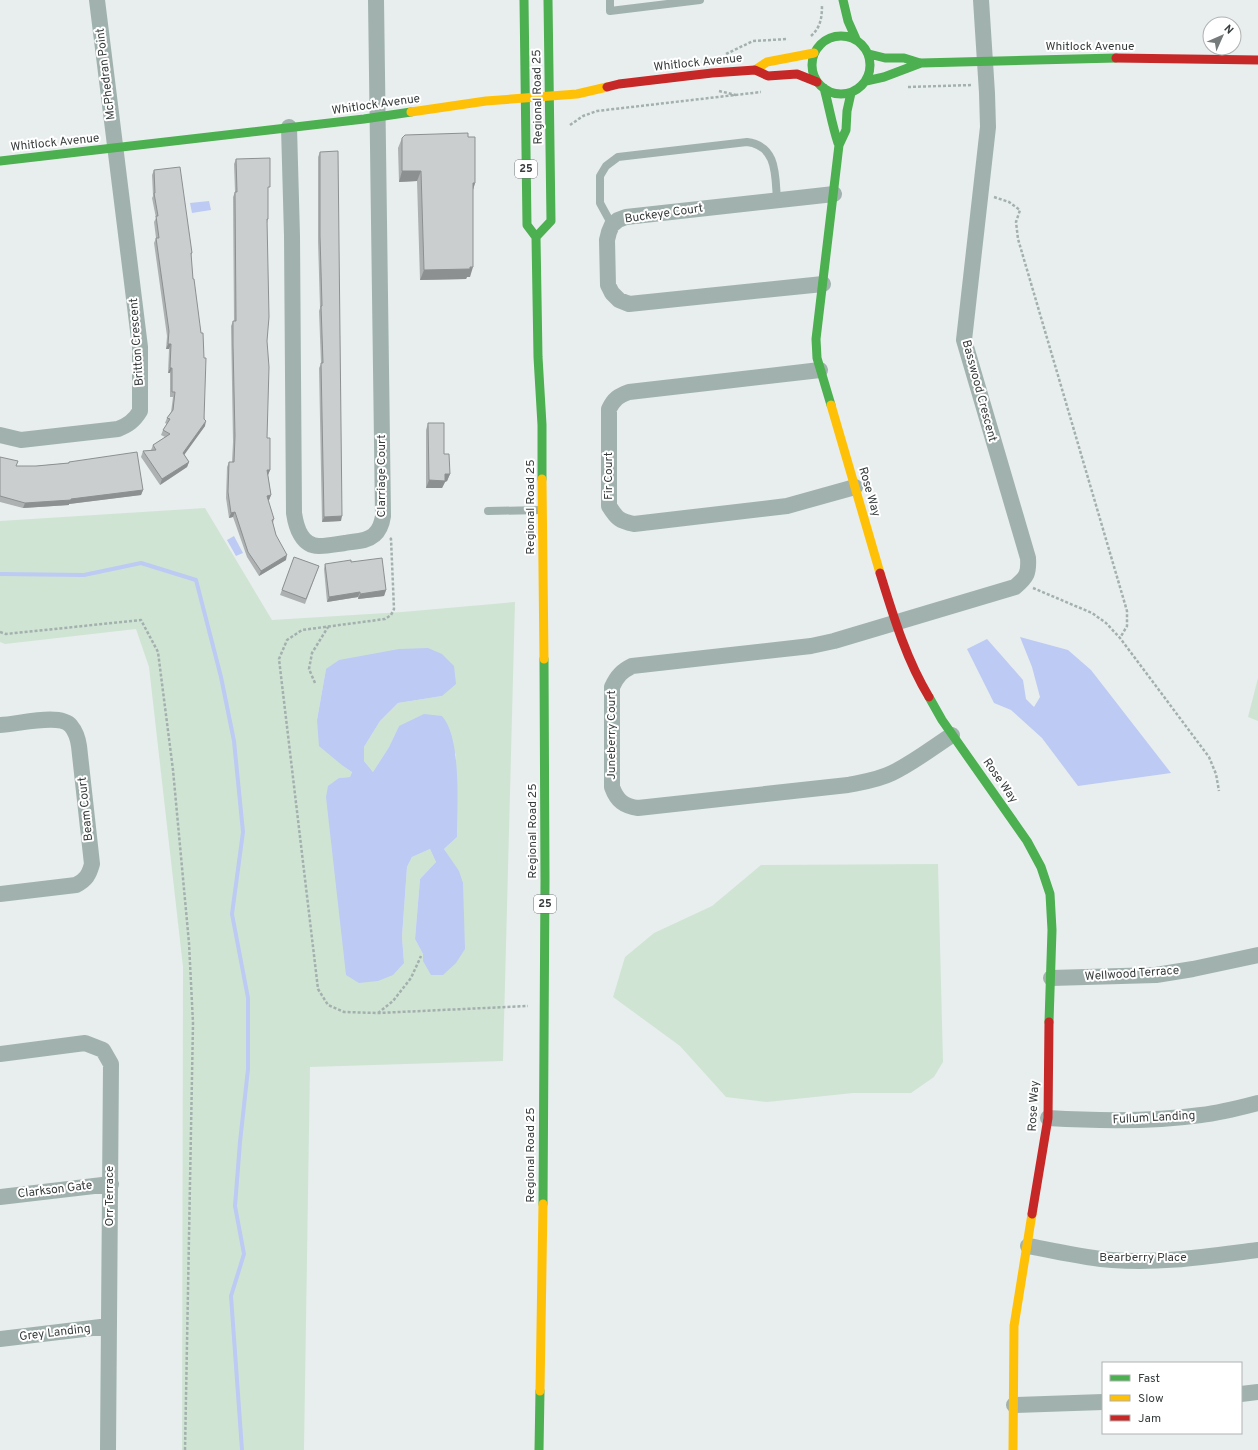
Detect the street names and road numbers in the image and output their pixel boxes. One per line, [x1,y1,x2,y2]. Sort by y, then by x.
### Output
street label: McPhedran Point [92,27,120,121]
street label: Whitlock Avenue [1045,39,1135,55]
street label: Regional Road 25 [529,49,547,145]
street label: Whitlock Avenue [653,50,743,76]
street label: Whitlock Avenue [331,91,421,119]
street label: Whitlock Avenue [10,130,100,156]
road number: 25 [515,160,537,178]
street label: Buckeye Court [624,201,704,227]
street label: Britton Crescent [126,297,148,387]
street label: Basswood Crescent [958,338,1000,444]
street label: Clarriage Court [374,435,390,517]
street label: Fir Court [601,452,617,500]
street label: Regional Road 25 [523,459,539,555]
street label: Rose Way [854,465,884,519]
street label: Juneberry Court [604,690,620,780]
street label: Rose Way [979,755,1021,807]
street label: Beam Court [75,776,97,842]
street label: Regional Road 25 [525,783,541,879]
road number: 25 [534,895,556,913]
street label: Wellwood Terrace [1084,963,1180,985]
street label: Rose Way [1025,1080,1043,1132]
street label: Regional Road 25 [523,1107,539,1203]
street label: Fullum Landing [1112,1108,1196,1128]
street label: Orr Terrace [102,1166,118,1227]
street label: Clarkson Gate [17,1177,93,1203]
street label: Bearberry Place [1099,1250,1187,1266]
street label: Grey Landing [18,1321,92,1345]

